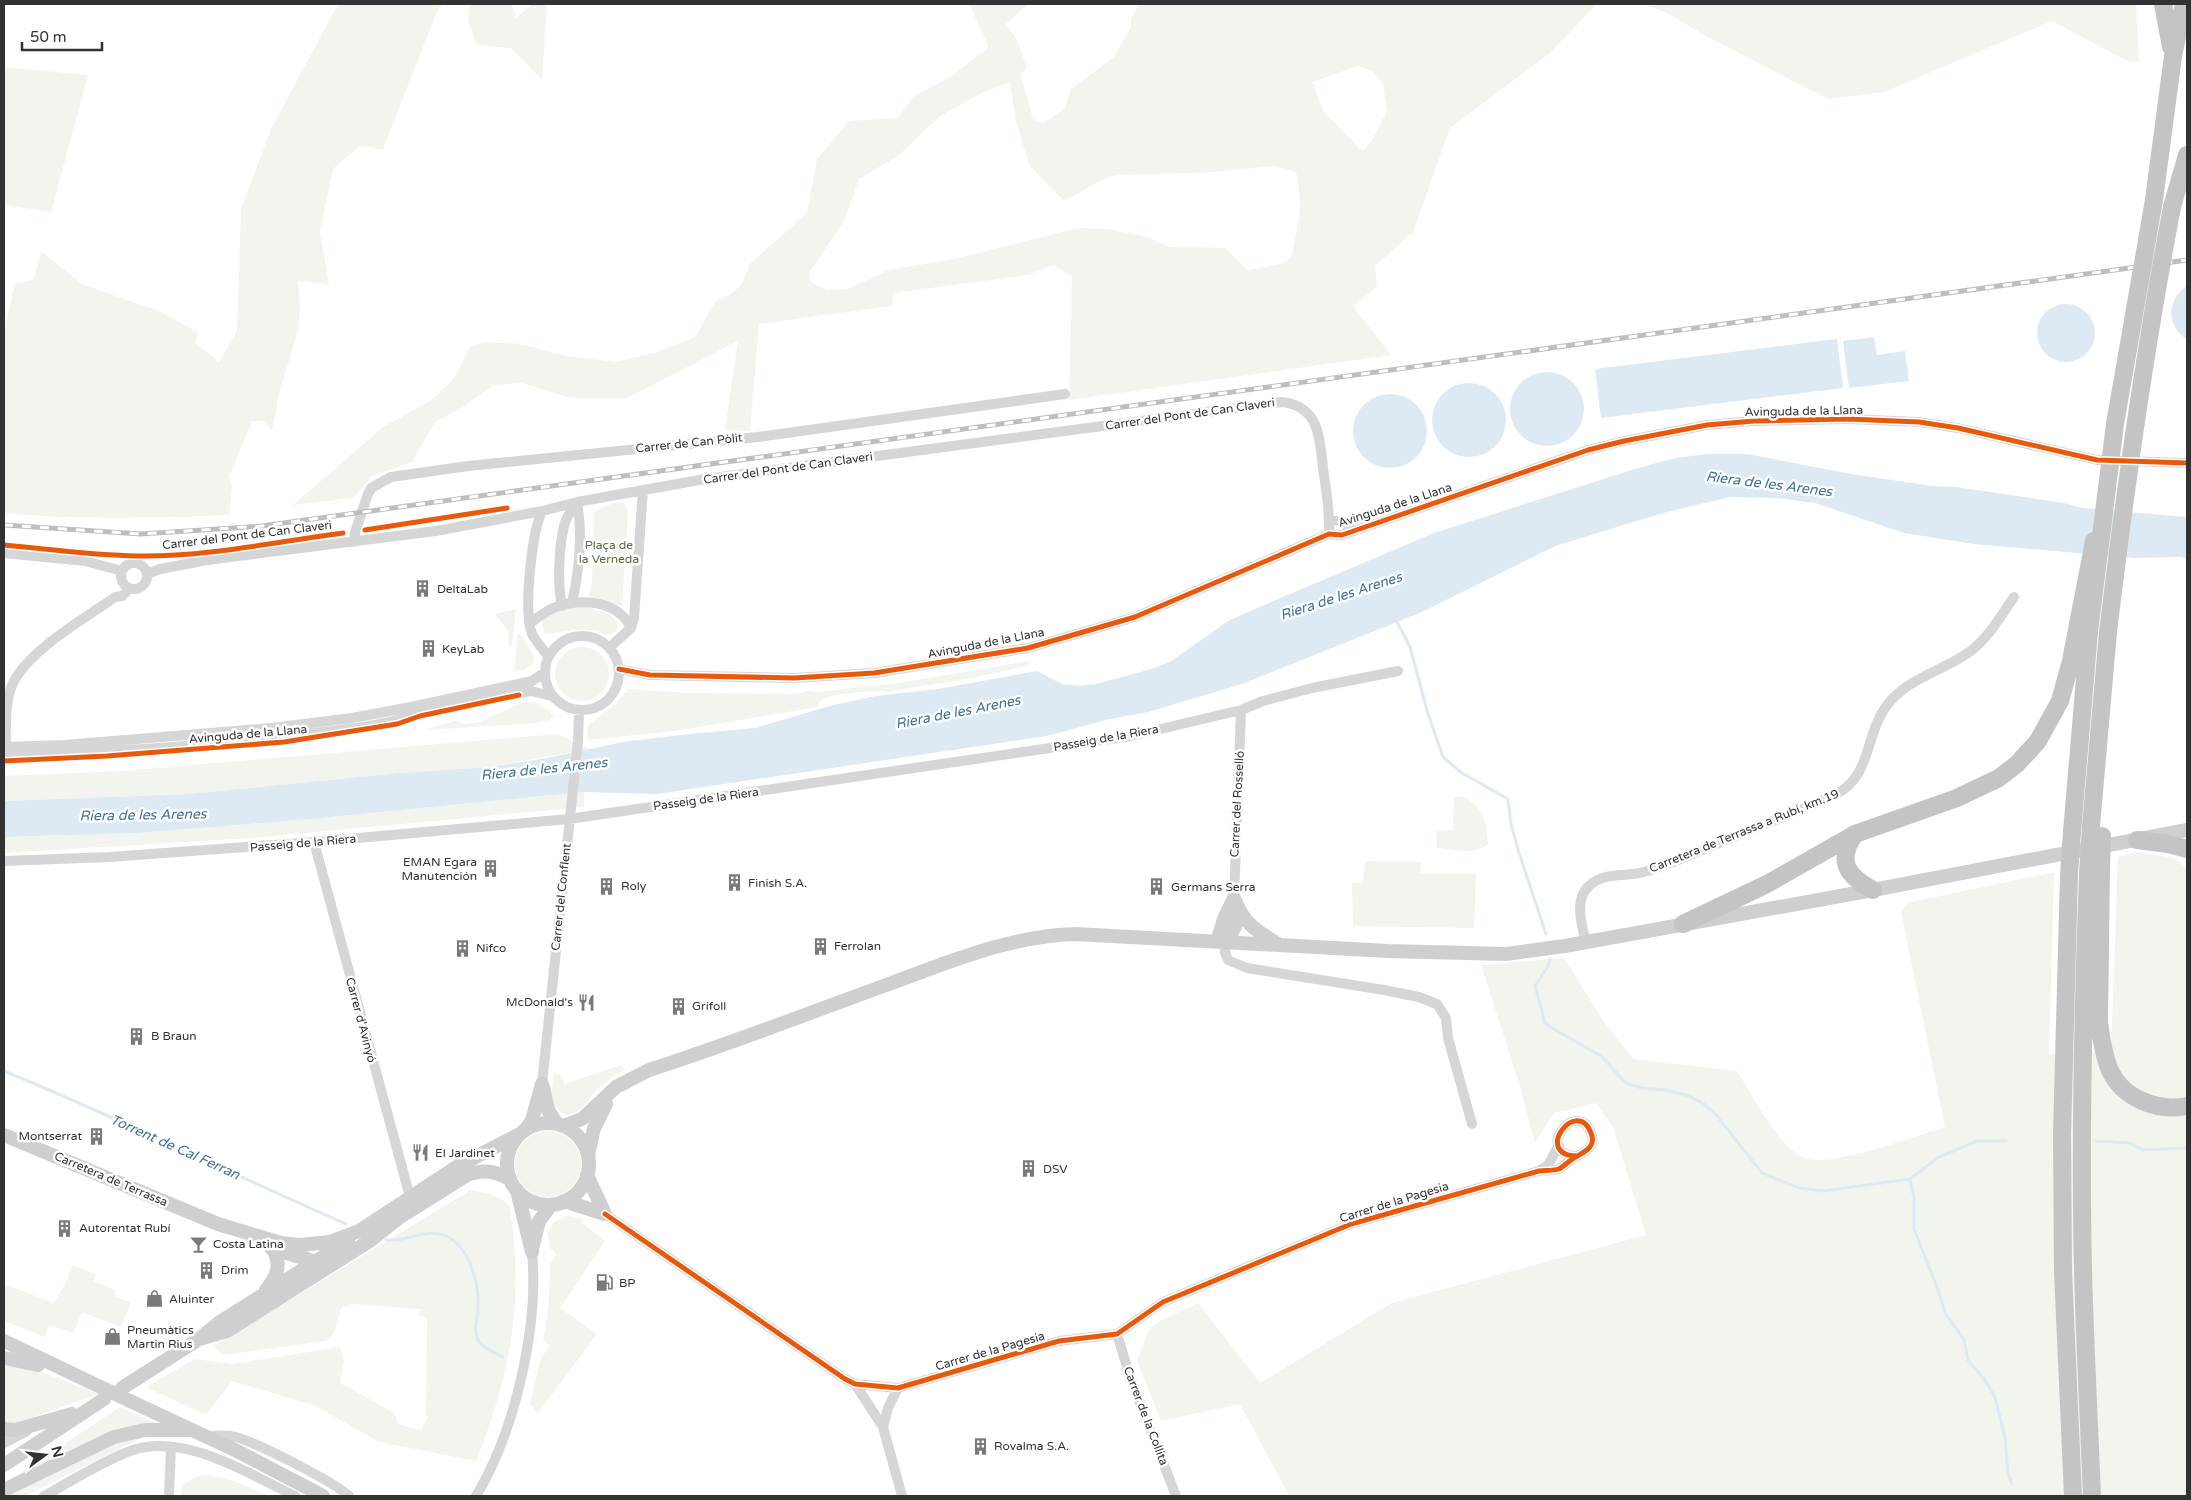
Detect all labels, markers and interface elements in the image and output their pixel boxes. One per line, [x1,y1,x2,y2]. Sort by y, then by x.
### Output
scale bar [22,20,102,52]
text: 50 m [30,28,67,46]
street label: Carrer del Pont de Can Claveri [1104,395,1276,433]
street label: Avinguda de la Llana [1745,403,1863,419]
street label: Carrer de Can Pòlit [635,430,744,456]
street label: Carrer del Pont de Can Claveri [702,449,874,487]
water label: Riera de les Arenes [1705,468,1834,500]
street label: Avinguda de la Llana [1336,480,1454,530]
street label: Carrer del Pont de Can Claveri [161,518,333,552]
park label: Plaça de la Verneda [579,538,639,566]
water label: Riera de les Arenes [1278,568,1405,624]
building icon: DeltaLab [413,579,433,599]
place label: DeltaLab [437,582,488,596]
street label: Avinguda de la Llana [926,625,1046,661]
building icon: KeyLab [418,639,438,659]
place label: KeyLab [442,642,484,656]
water label: Riera de les Arenes [894,691,1023,732]
street label: Avinguda de la Llana [188,722,308,746]
street label: Passeig de la Riera [1052,722,1160,754]
street label: Carrer del Rosselló [1227,750,1247,858]
water label: Riera de les Arenes [480,754,609,784]
street label: Passeig de la Riera [652,785,760,813]
street label: Carretera de Terrassa a Rubí, km.19 [1647,786,1841,876]
water label: Riera de les Arenes [79,805,208,825]
street label: Passeig de la Riera [249,831,357,855]
street label: Carrer del Conflent [548,842,574,951]
place label: EMAN Egara Manutención [402,855,477,883]
building icon: EMAN Egara Manutención [481,859,501,879]
building icon: Finish S.A. [724,873,744,893]
building icon: Roly [597,876,617,896]
place label: Finish S.A. [748,876,807,890]
building icon: Germans Serra [1147,877,1167,897]
place label: Roly [621,879,647,893]
place label: Germans Serra [1171,880,1256,894]
building icon: Ferrolan [810,936,830,956]
building icon: Nifco [452,938,472,958]
place label: Ferrolan [834,939,881,953]
place label: Nifco [476,941,506,955]
street label: Carrer d'Avinyó [343,976,379,1064]
restaurant icon: McDonald's [577,992,597,1012]
place label: McDonald's [506,995,573,1009]
building icon: Grifoll [668,996,688,1016]
place label: Grifoll [692,999,726,1013]
building icon: B Braun [127,1026,147,1046]
place label: B Braun [151,1029,197,1043]
water label: Torrent de Cal Ferran [108,1111,243,1183]
building icon: Montserrat [86,1126,106,1146]
place label: Montserrat [19,1129,82,1143]
restaurant icon: El Jardinet [411,1143,431,1163]
place label: El Jardinet [435,1146,495,1160]
street label: Carretera de Terrassa [52,1149,170,1209]
building icon: DSV [1019,1159,1039,1179]
place label: DSV [1043,1162,1068,1176]
street label: Carrer de la Pagesia [1338,1179,1450,1225]
building icon: Autorentat Rubí [55,1218,75,1238]
place label: Autorentat Rubí [79,1221,171,1235]
bar icon: Costa Latina [189,1234,209,1254]
place label: Costa Latina [213,1237,284,1251]
building icon: Drim [197,1260,217,1280]
place label: Drim [221,1263,249,1277]
fuel station icon: BP [595,1273,615,1293]
place label: BP [619,1276,635,1290]
shop icon: Aluinter [145,1289,165,1309]
place label: Aluinter [169,1292,215,1306]
place label: Pneumàtics Martin Rius [127,1323,194,1351]
shop icon: Pneumàtics Martin Rius [103,1327,123,1347]
street label: Carrer de la Pagesia [934,1329,1046,1373]
street label: Carrer de la Collita [1121,1365,1171,1467]
north arrow [20,1430,70,1480]
building icon: Rovalma S.A. [970,1436,990,1456]
place label: Rovalma S.A. [994,1439,1069,1453]
text: N [47,1444,67,1459]

